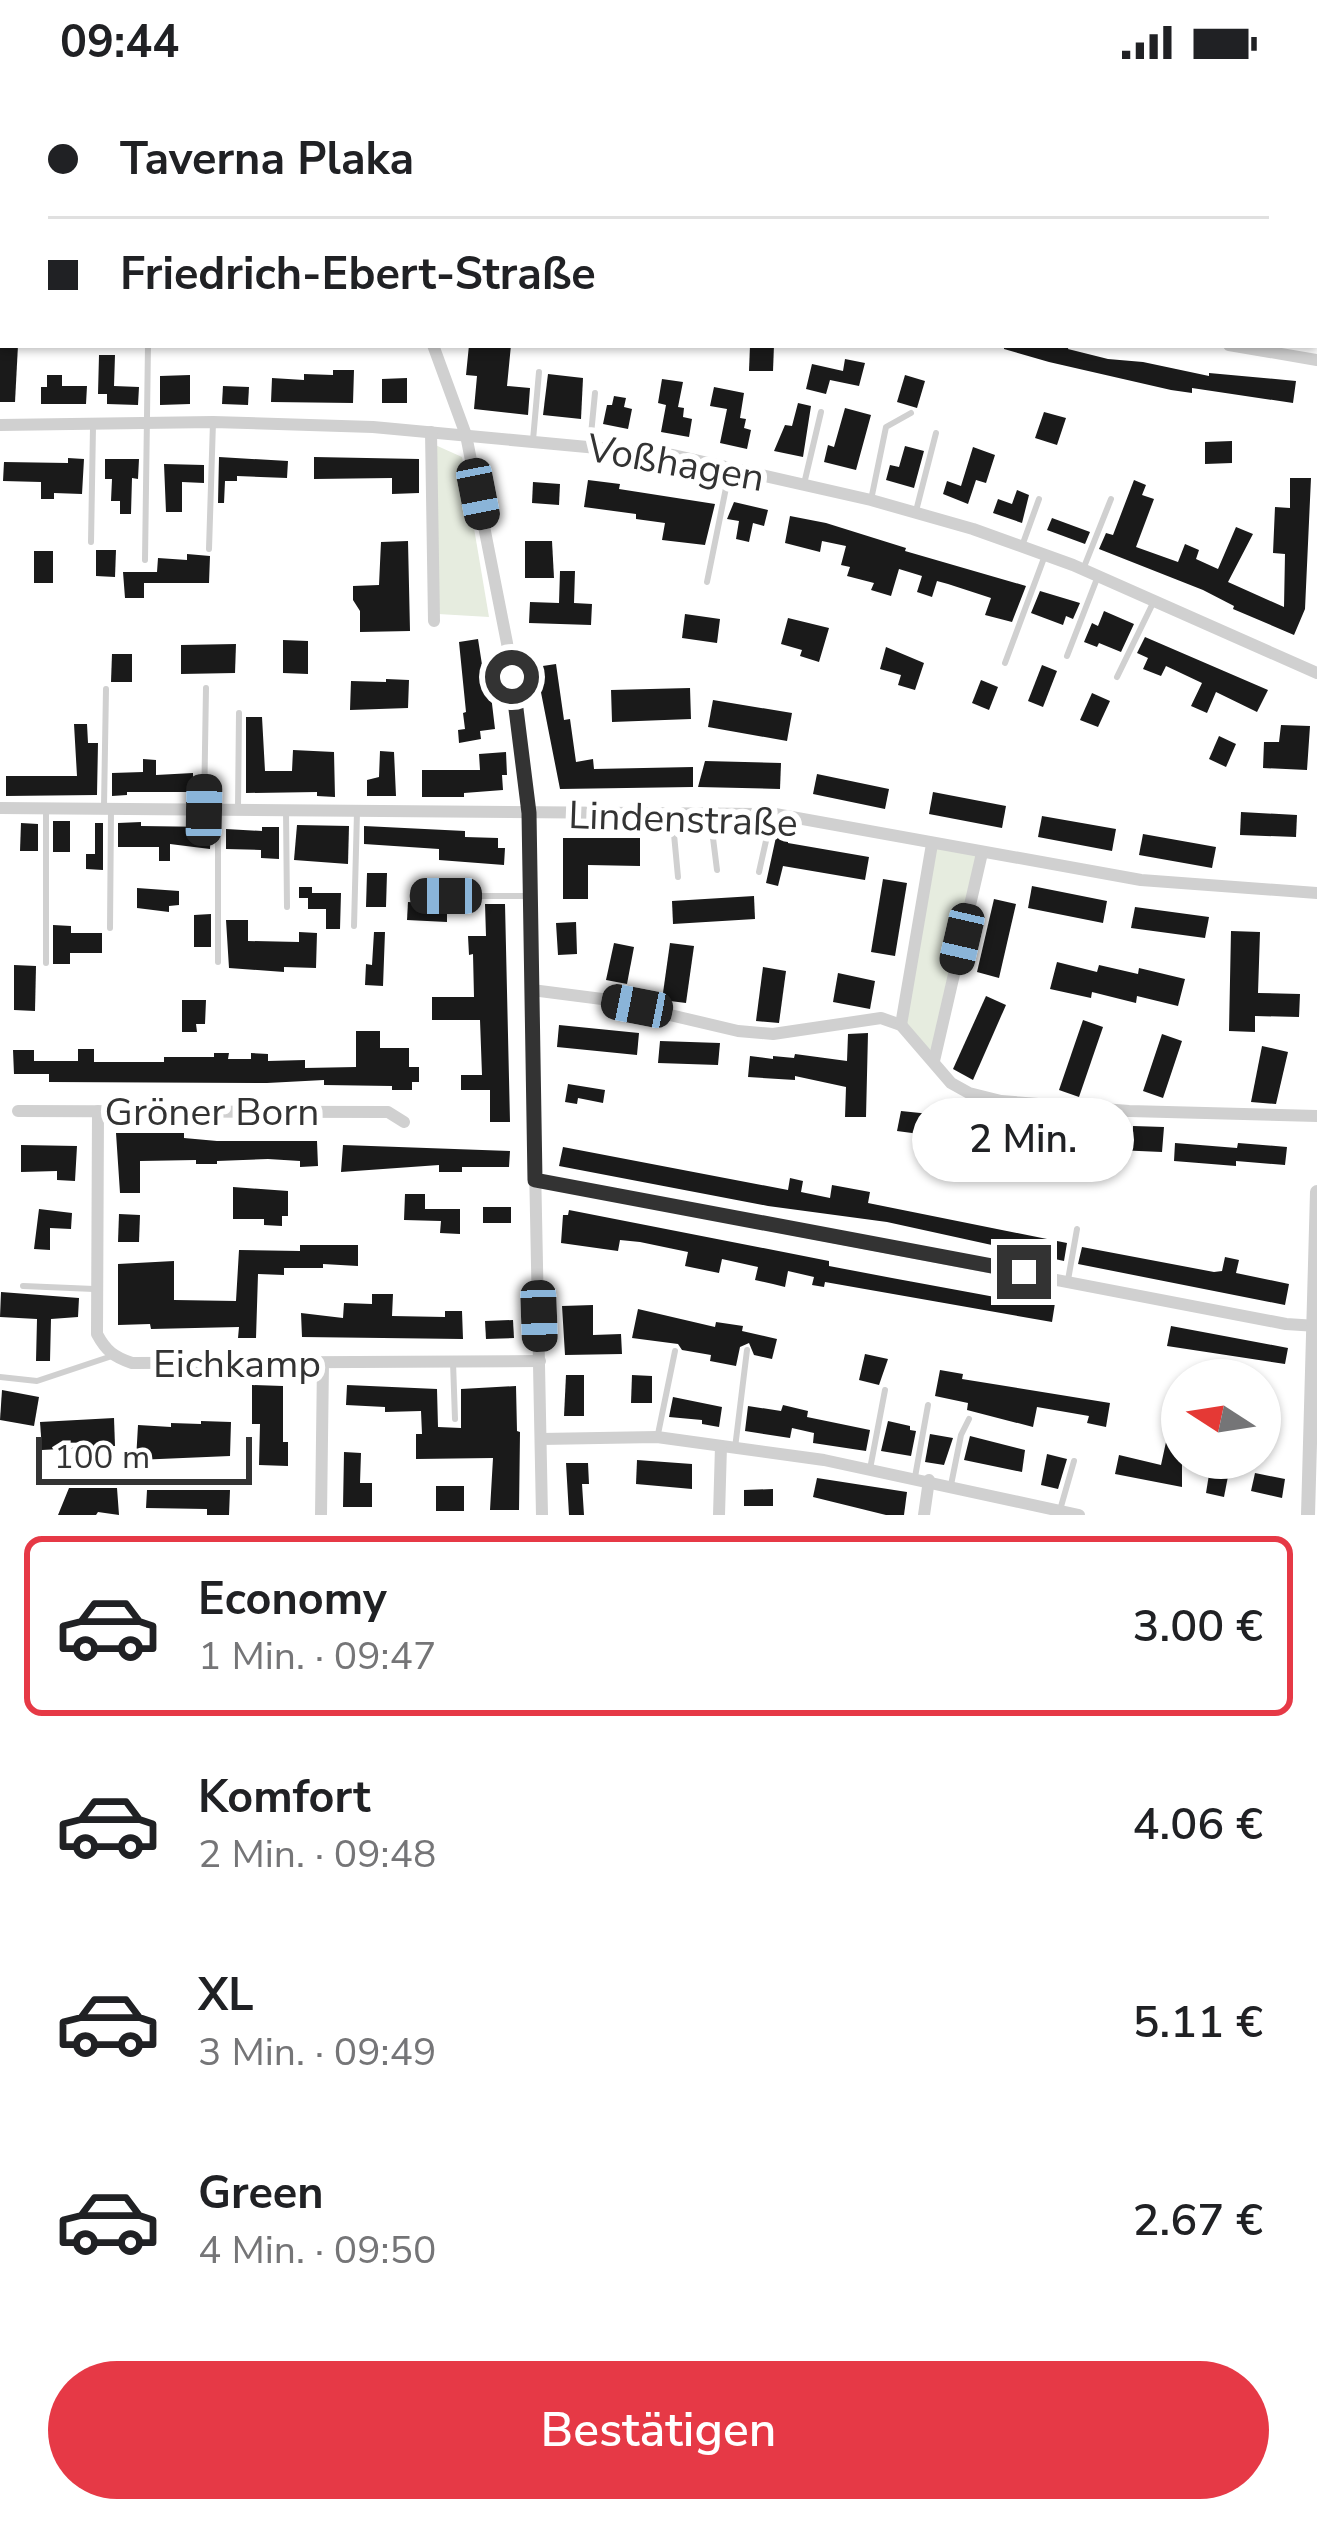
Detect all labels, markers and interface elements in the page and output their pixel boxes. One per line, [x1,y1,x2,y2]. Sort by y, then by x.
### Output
text: 09:44 [60,12,179,73]
text: Taverna Plaka [120,129,414,190]
text: Friedrich-Ebert-Straße [120,244,596,305]
street label: Voßhagen [582,422,768,505]
car [453,455,503,533]
route start [485,650,539,704]
car [185,774,223,846]
street label: Lindenstraße [567,789,799,850]
car [410,878,482,914]
car [936,900,988,978]
car [598,981,676,1031]
street label: Gröner Born [105,1086,319,1139]
callout: 2 Min. [913,1098,1135,1182]
text: 2 Min. [969,1113,1077,1166]
route end [997,1245,1051,1299]
car [520,1279,558,1353]
street label: Eichkamp [153,1338,321,1391]
north arrow [1161,1359,1281,1479]
map controls [1161,1359,1281,1479]
scale bar [36,1431,252,1484]
text: 100 m [54,1435,150,1480]
text: Economy [198,1569,387,1630]
icon: car [54,1572,162,1680]
text: 3.00 € [1132,1596,1263,1657]
text: 1 Min. · 09:47 [198,1630,436,1683]
text: Komfort [198,1767,371,1828]
icon: car [54,1770,162,1878]
text: 4.06 € [1132,1794,1263,1855]
text: 2 Min. · 09:48 [198,1828,436,1881]
text: XL [198,1965,254,2026]
icon: car [54,1968,162,2076]
text: 5.11 € [1132,1992,1263,2053]
text: 3 Min. · 09:49 [198,2026,436,2079]
text: Green [198,2163,324,2224]
icon: car [54,2166,162,2274]
text: 2.67 € [1132,2190,1263,2251]
text: 4 Min. · 09:50 [198,2224,436,2277]
button: Bestätigen [48,2361,1269,2499]

